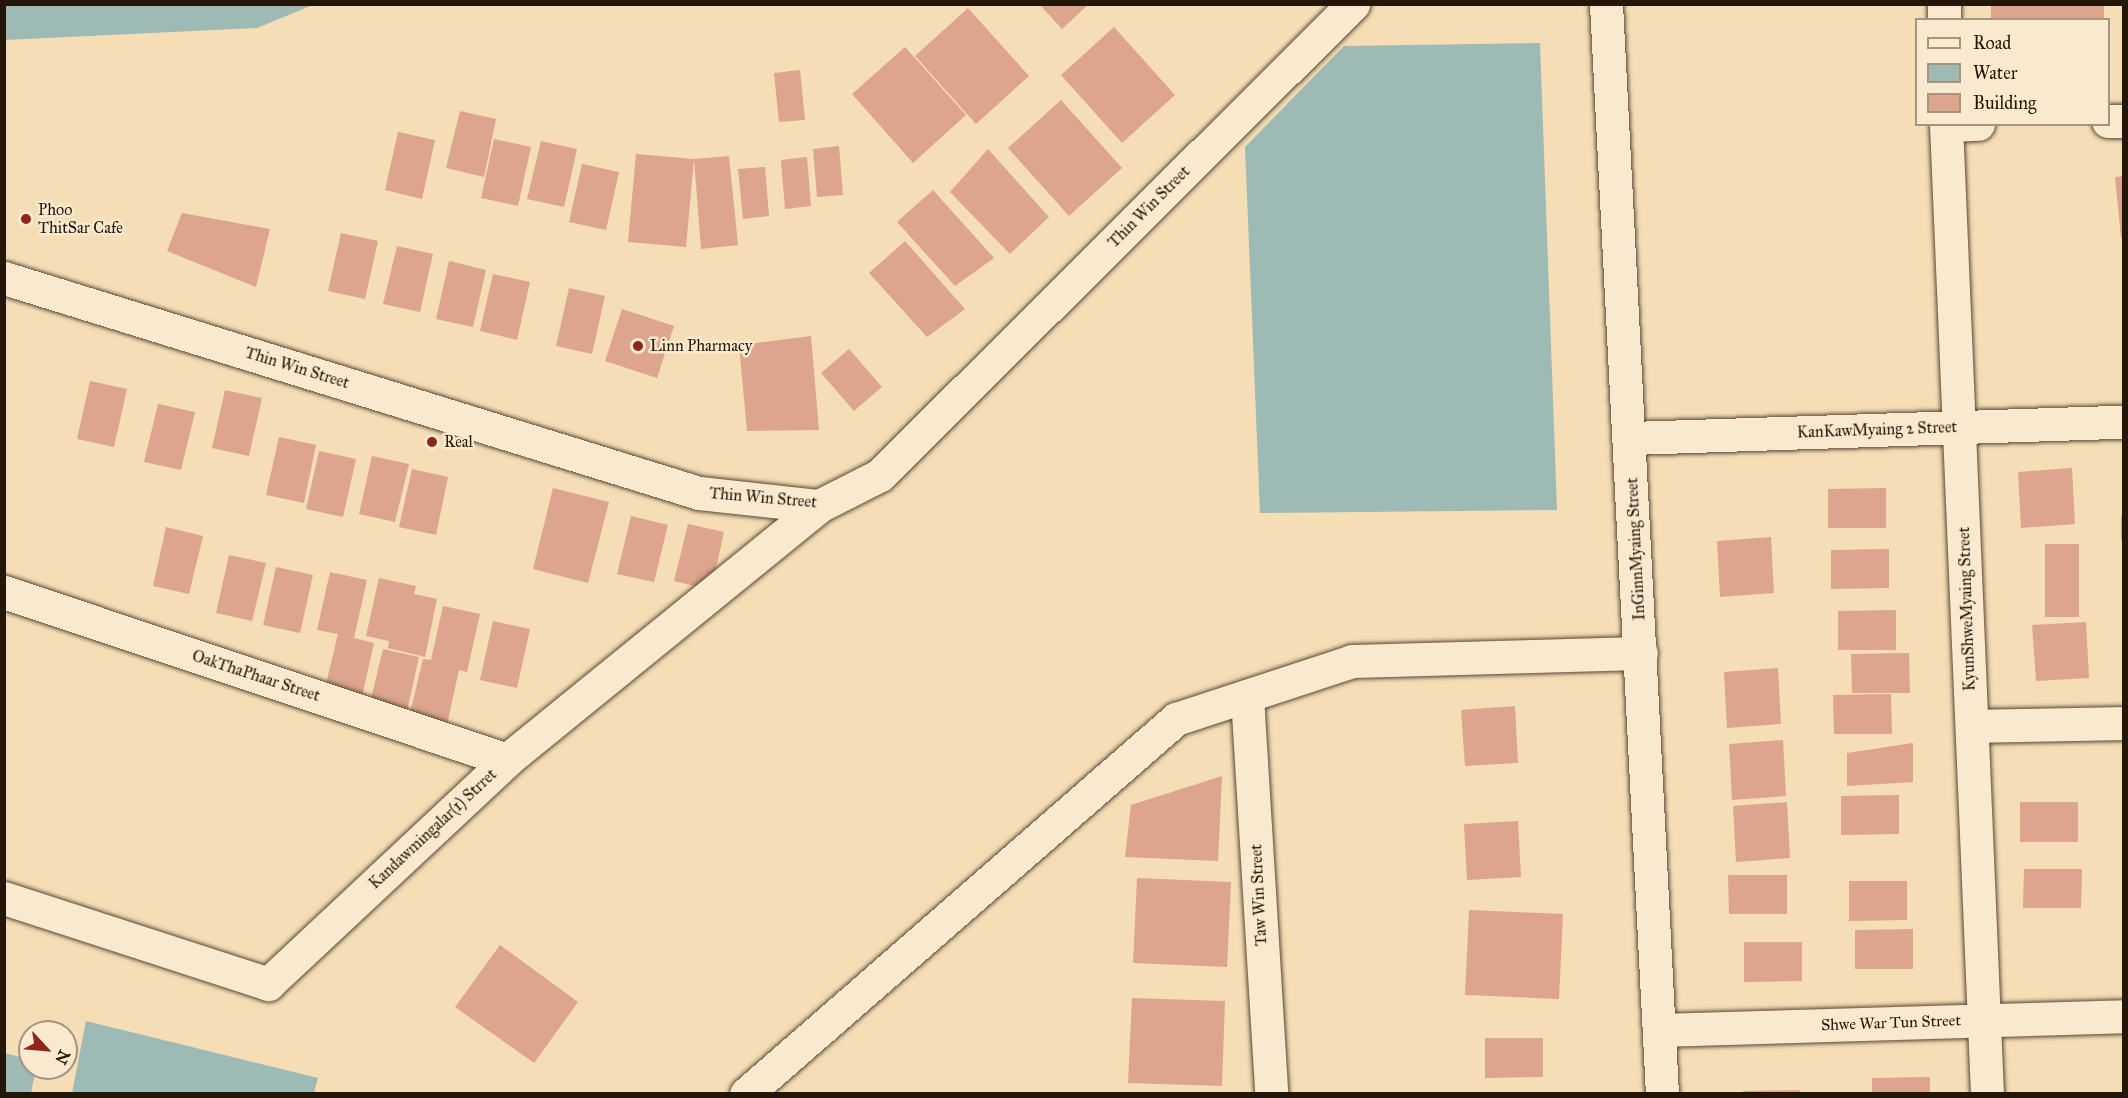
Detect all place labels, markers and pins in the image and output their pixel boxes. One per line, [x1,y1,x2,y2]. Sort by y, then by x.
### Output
place label: Phoo ThitSar Cafe [38,200,123,238]
marker: Phoo ThitSar Cafe [19,212,33,226]
place label: Linn Pharmacy [650,336,752,356]
marker: Linn Pharmacy [631,339,645,353]
place label: Real [444,432,473,452]
marker: Real [425,435,439,449]

